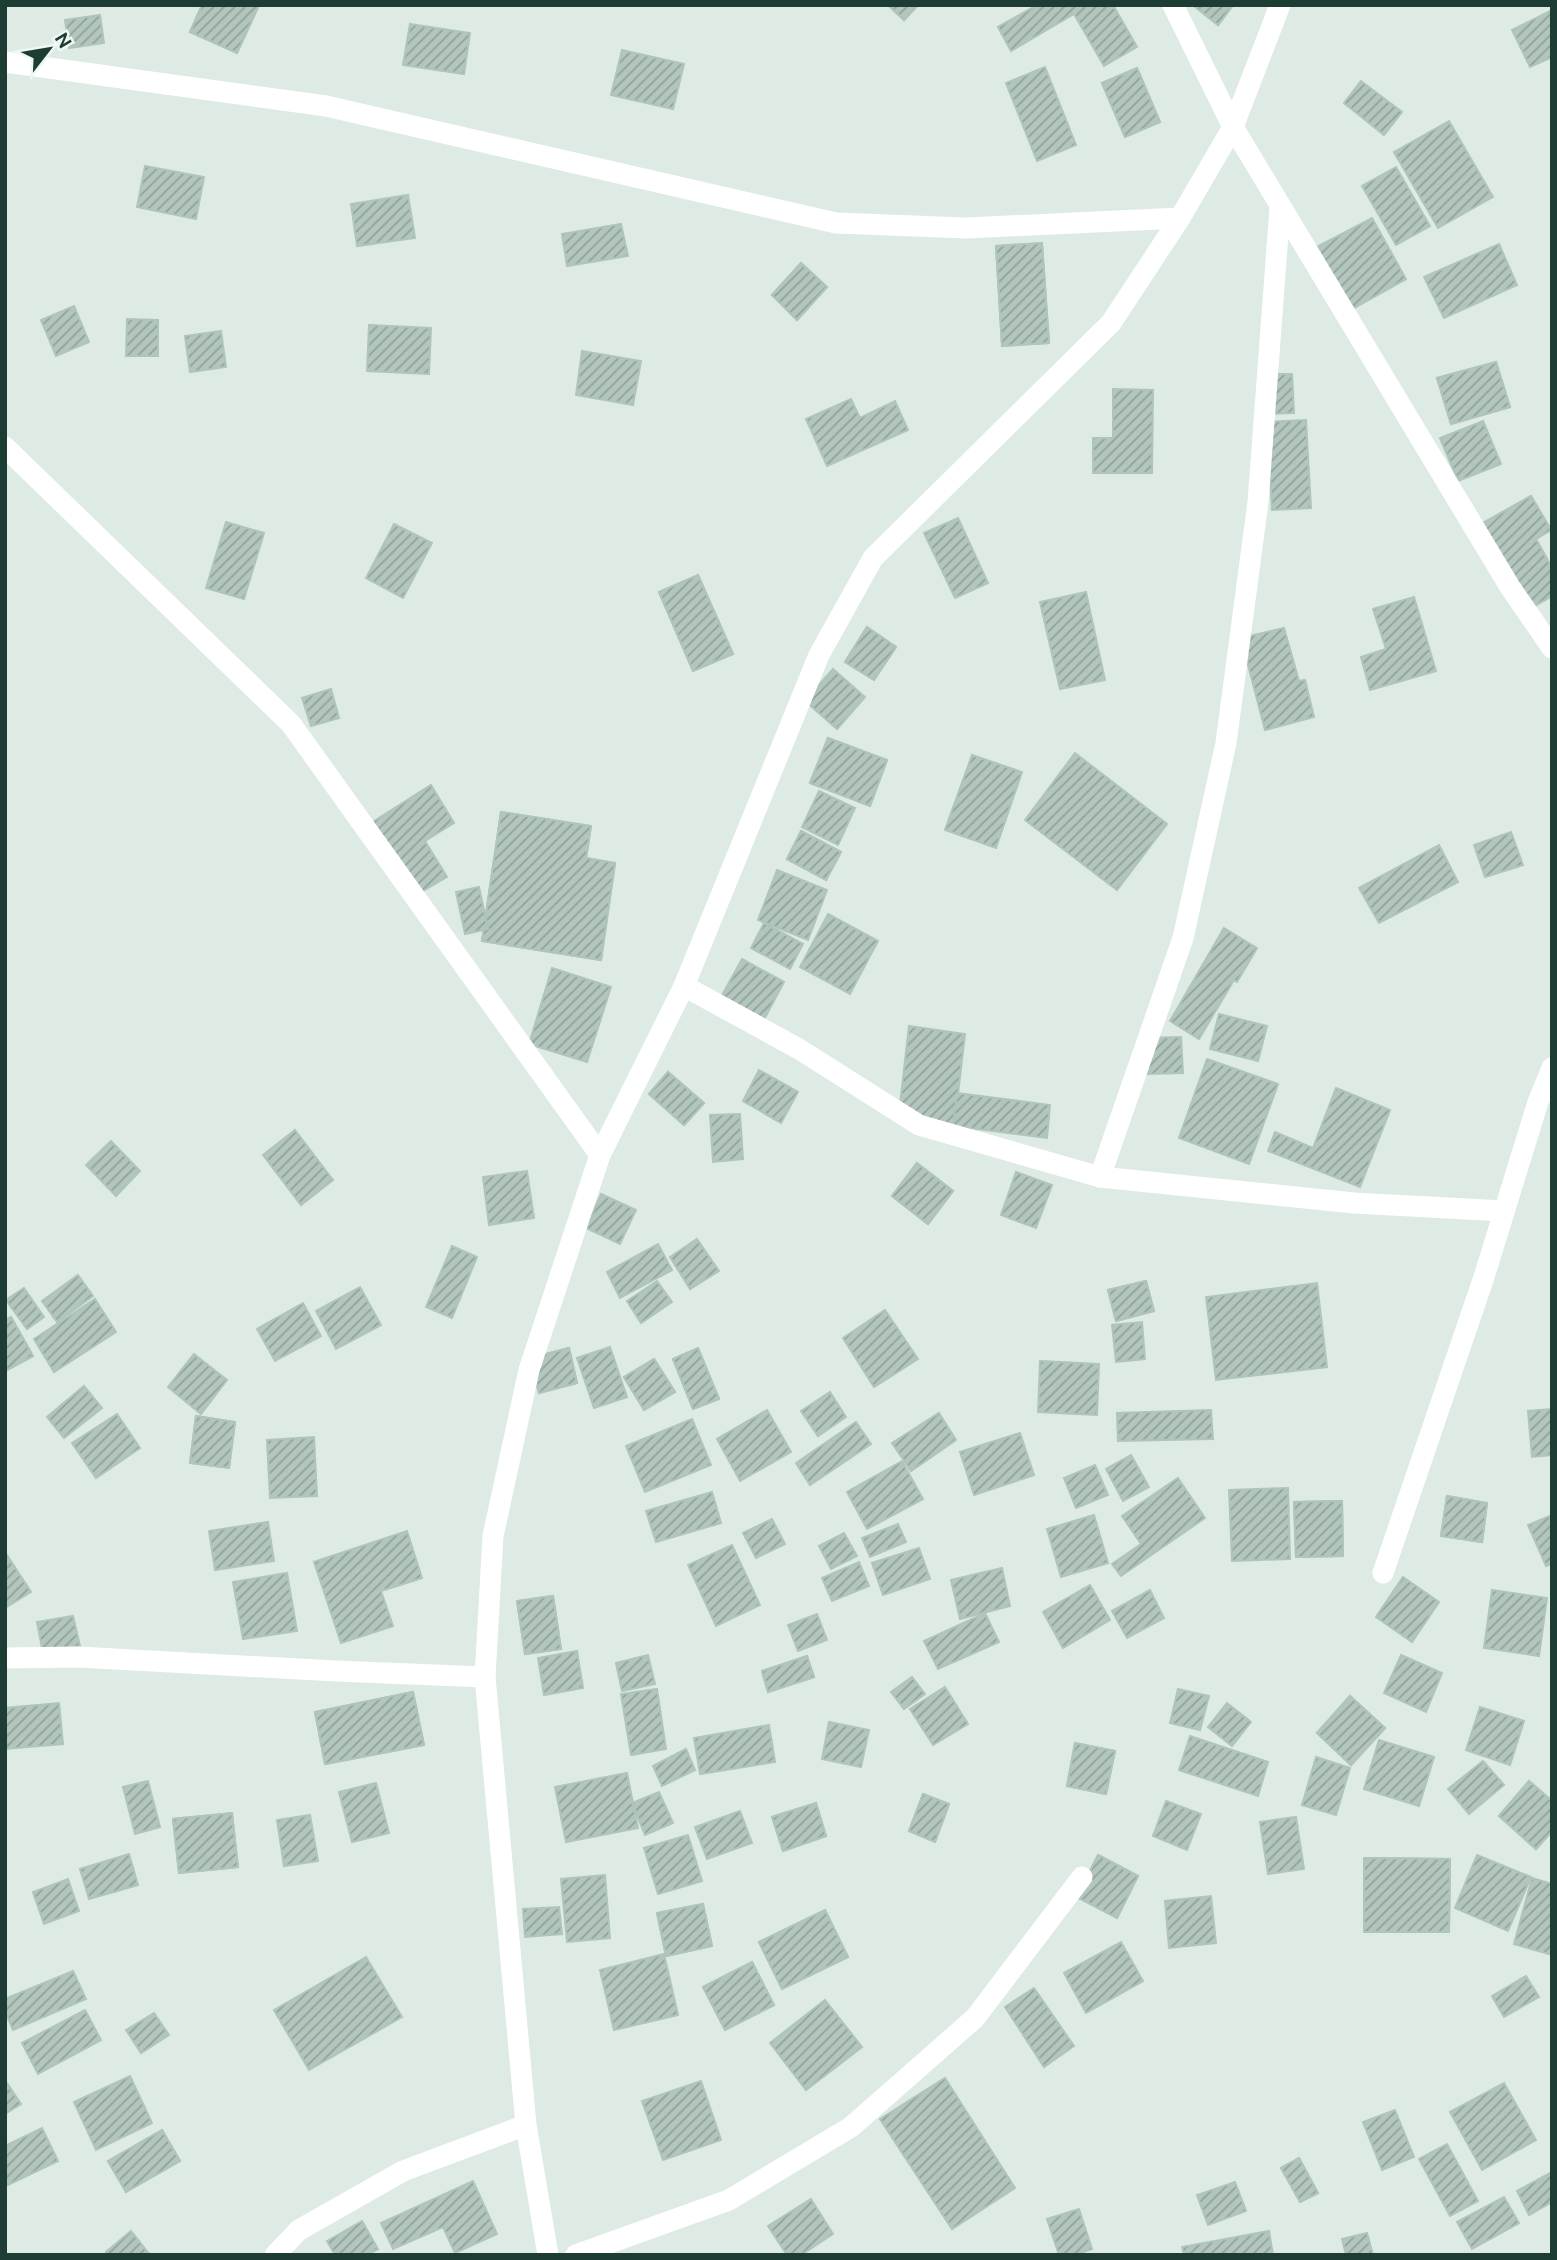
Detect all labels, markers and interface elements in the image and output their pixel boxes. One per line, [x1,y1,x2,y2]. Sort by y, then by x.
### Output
north arrow [14,14,84,84]
text: N [50,28,77,52]

